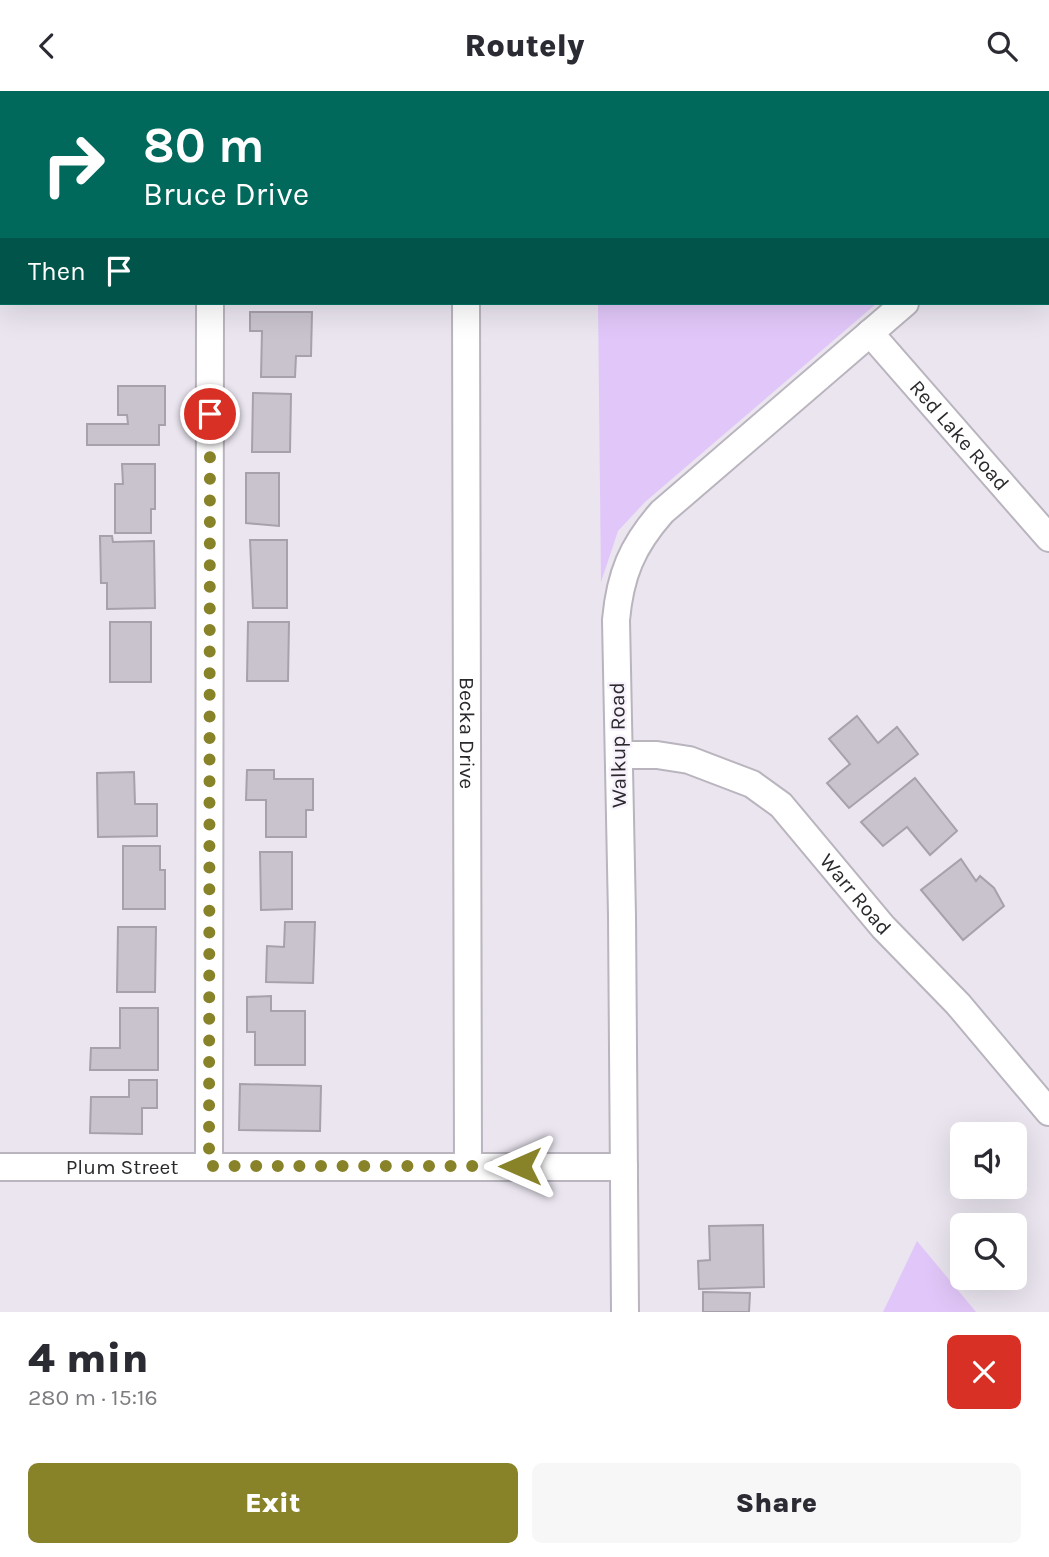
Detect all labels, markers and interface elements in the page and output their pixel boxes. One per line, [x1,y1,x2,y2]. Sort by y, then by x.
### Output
icon: back [28,27,66,65]
text: Routely [465,27,584,64]
icon: search [983,27,1021,65]
text: 80 m [143,117,265,174]
icon: right [28,119,119,210]
text: Bruce Drive [143,176,309,213]
icon: arrive [100,252,138,290]
text: Then [28,256,86,287]
street label: Red Lake Road [905,375,1014,496]
pin [180,384,240,444]
icon: arrive [191,395,229,433]
street label: Becka Drive [455,677,479,789]
street label: Walkup Road [605,682,631,808]
street label: Warr Road [815,849,896,940]
map controls [950,1122,1027,1290]
button: sound [950,1122,1027,1199]
position arrow [483,1129,557,1203]
street label: Plum Street [66,1155,178,1179]
button: search [950,1213,1027,1290]
text: 4 min [28,1333,149,1383]
button: close [947,1335,1021,1409]
text: 280 m · 15:16 [28,1384,158,1411]
button: Exit [28,1463,518,1543]
button: Share [532,1463,1021,1543]

